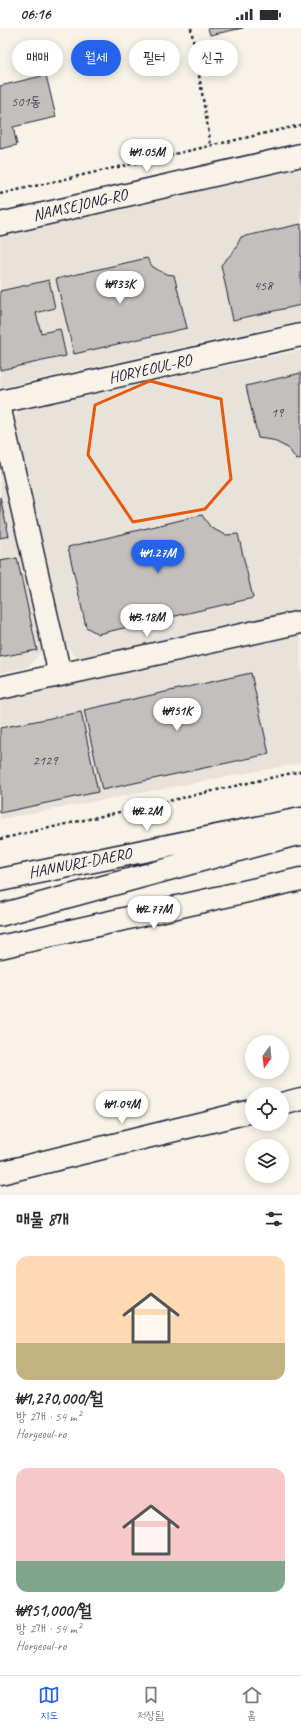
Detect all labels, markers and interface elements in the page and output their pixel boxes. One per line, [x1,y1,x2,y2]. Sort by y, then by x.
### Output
text: 06:16 [20,5,51,24]
chip: 매매 [12,40,63,76]
chip: 월세 [71,40,121,76]
chip: 필터 [129,40,180,76]
chip: 신규 [188,40,238,76]
house number: 501동 [11,93,41,110]
pin: ₩1.05M [114,139,180,173]
text: ₩1.05M [129,144,165,160]
street label: NAMSEJONG-RO [31,184,131,226]
pin: ₩933K [92,271,148,305]
text: ₩933K [105,276,135,292]
house number: 458 [254,277,274,294]
street label: HORYEOUL-RO [107,349,195,388]
house number: 19 [271,404,285,421]
pin: ₩1.27M [125,540,191,574]
text: ₩1.27M [140,545,176,561]
pin: ₩3.18M [114,604,180,638]
text: ₩3.18M [129,609,165,625]
pin: ₩951K [149,698,205,732]
text: ₩951K [162,703,192,719]
house number: 2129 [32,752,59,769]
pin: ₩2.2M [119,798,175,832]
text: ₩2.2M [132,803,162,819]
street label: HANNURI-DAERO [27,843,135,883]
pin: ₩2.77M [121,896,187,930]
text: ₩2.77M [136,901,172,917]
north arrow [245,1035,289,1079]
map controls [245,1035,289,1183]
button: locate [245,1087,289,1131]
pin: ₩1.04M [89,1091,155,1125]
text: ₩1.04M [104,1096,140,1112]
button: layers [245,1139,289,1183]
icon: filters [263,1208,285,1230]
text: 매물 8개 [16,1209,69,1230]
icon: home [115,1282,187,1354]
text: ₩1,270,000/월 [16,1388,103,1409]
text: 방 2개 · 54 m² [16,1409,81,1425]
text: Horyeoul-ro [16,1426,66,1442]
icon: home [115,1494,187,1566]
text: ₩951,000/월 [16,1600,92,1621]
text: 방 2개 · 54 m² [16,1621,81,1637]
text: Horyeoul-ro [16,1638,66,1654]
tab: 지도 [38,1684,60,1723]
tab: 저장됨 [137,1684,164,1723]
tab: 홈 [241,1684,263,1723]

